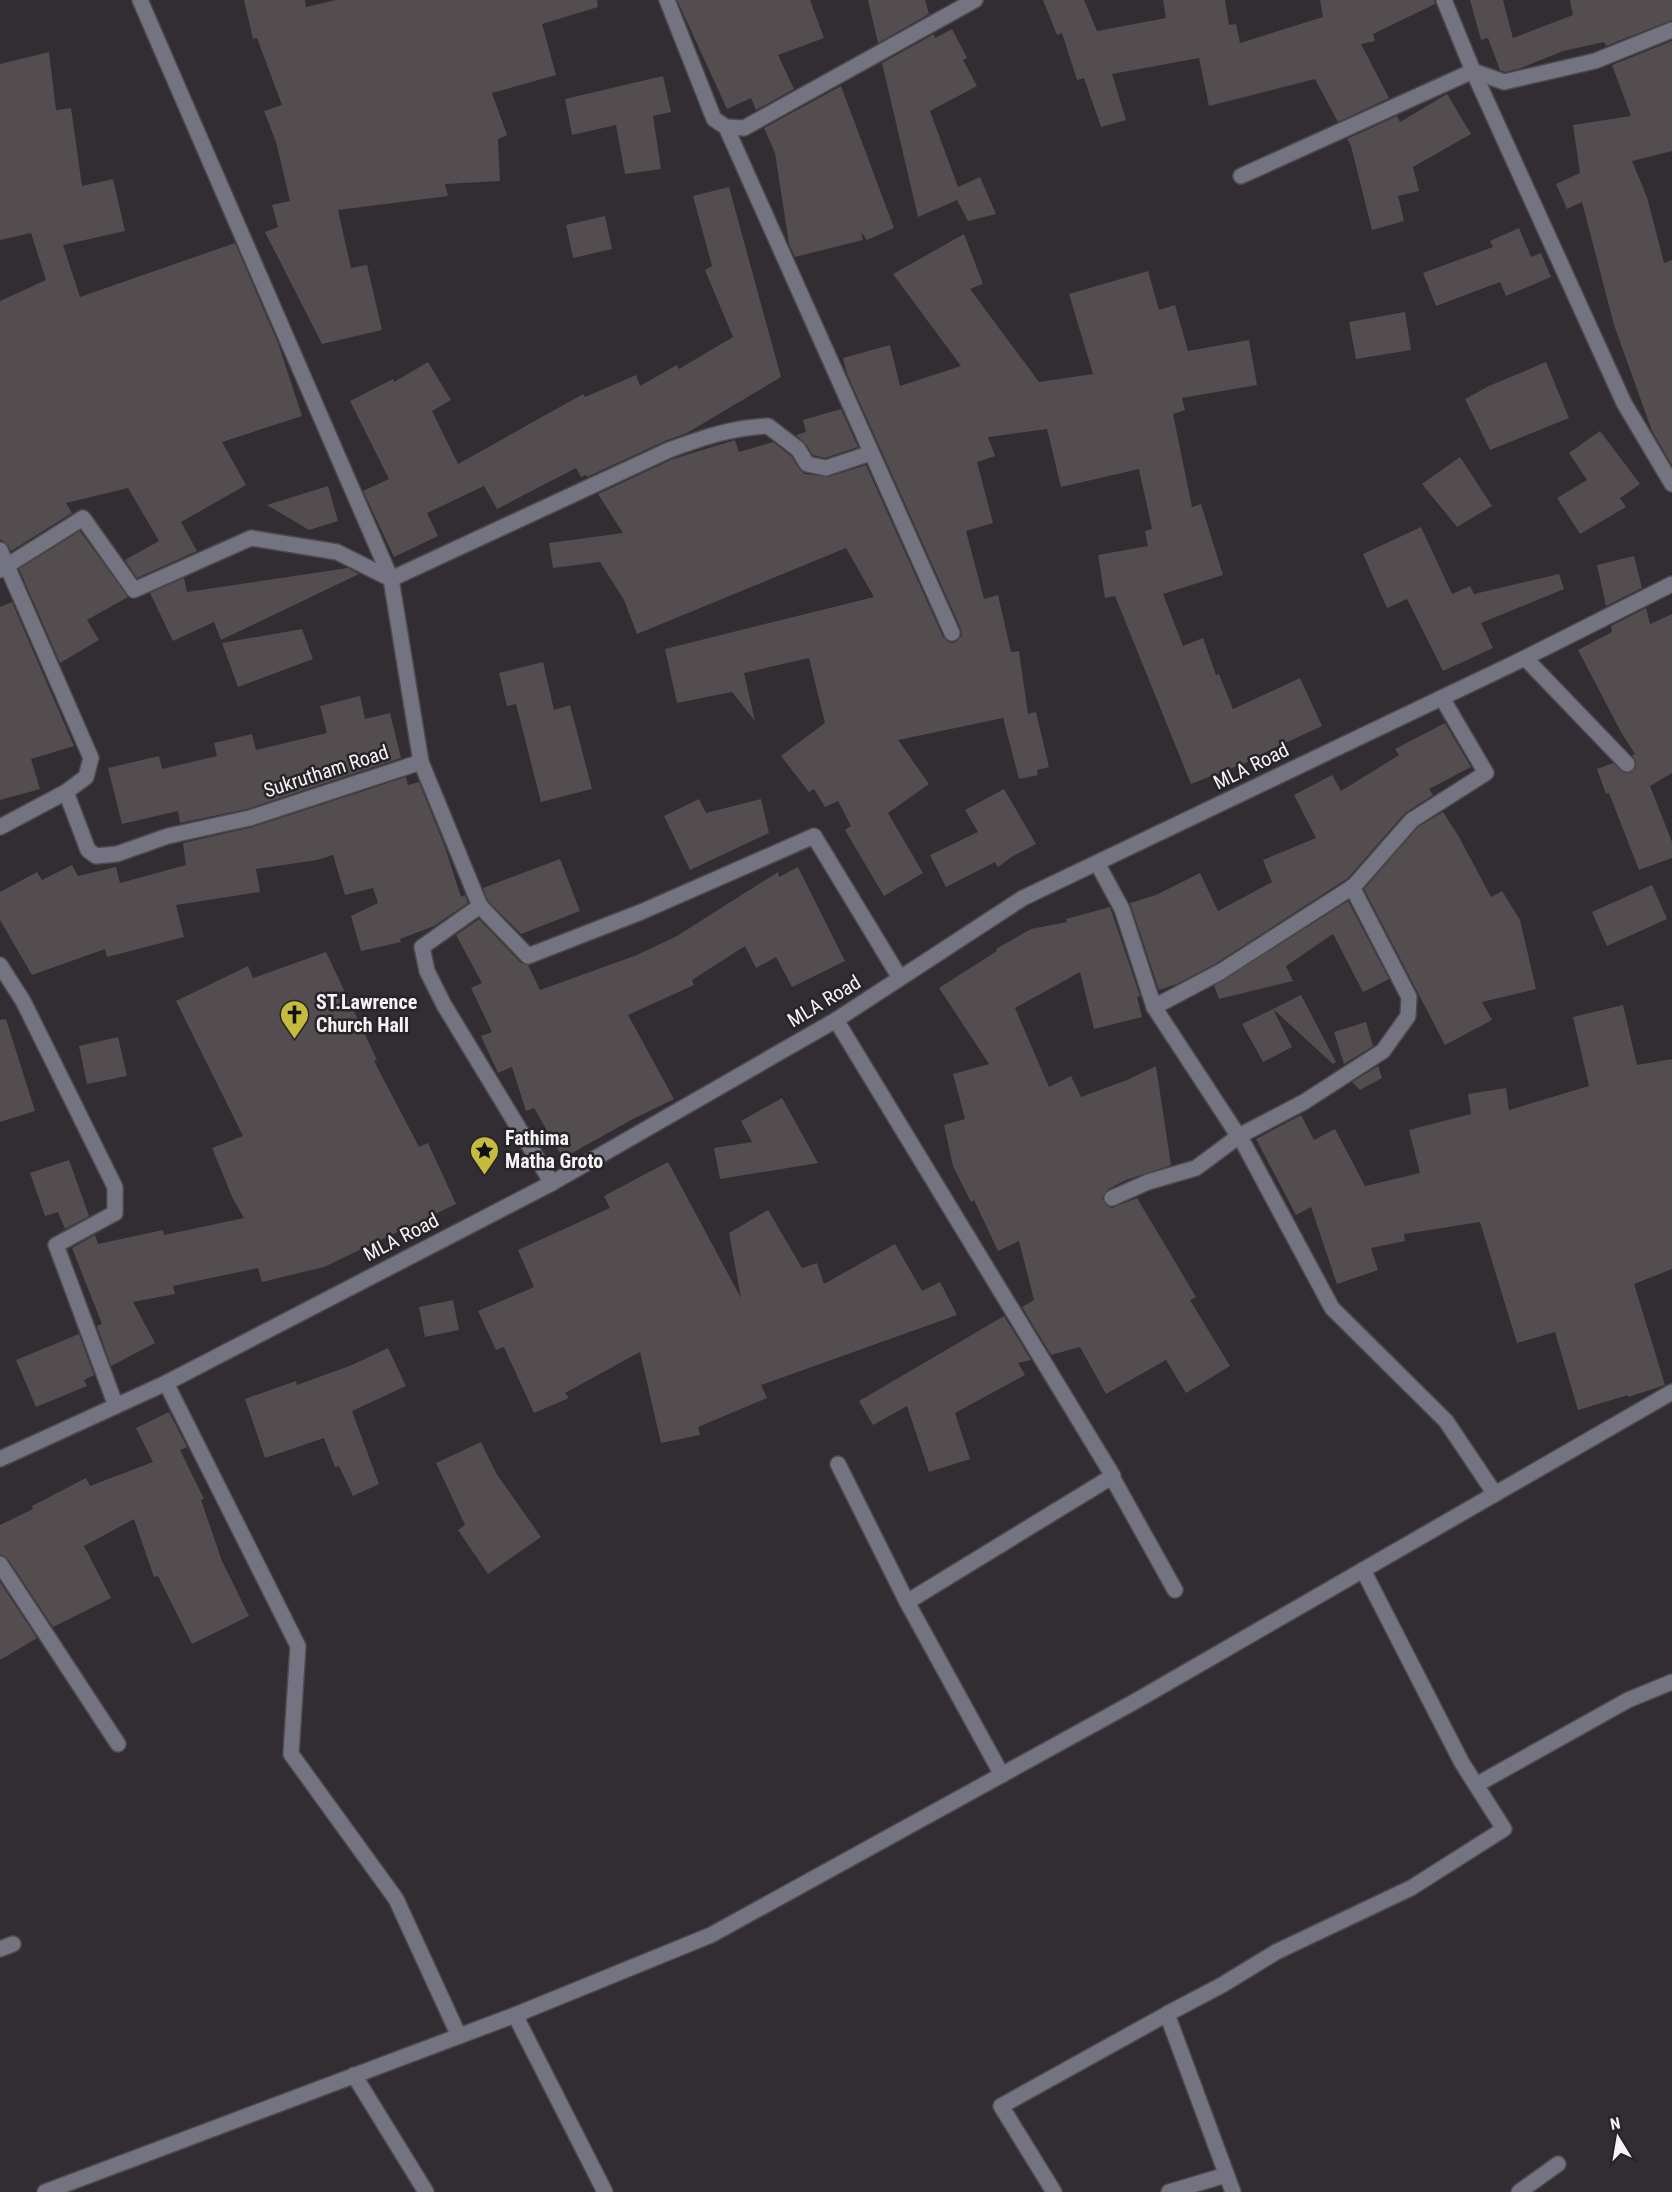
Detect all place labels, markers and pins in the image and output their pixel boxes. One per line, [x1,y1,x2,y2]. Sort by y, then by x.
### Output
place label: ST.Lawrence Church Hall [316,990,417,1037]
church icon: ST.Lawrence Church Hall [279,998,311,1040]
place label: Fathima Matha Groto [505,1126,603,1173]
place icon: Fathima Matha Groto [468,1134,500,1176]

